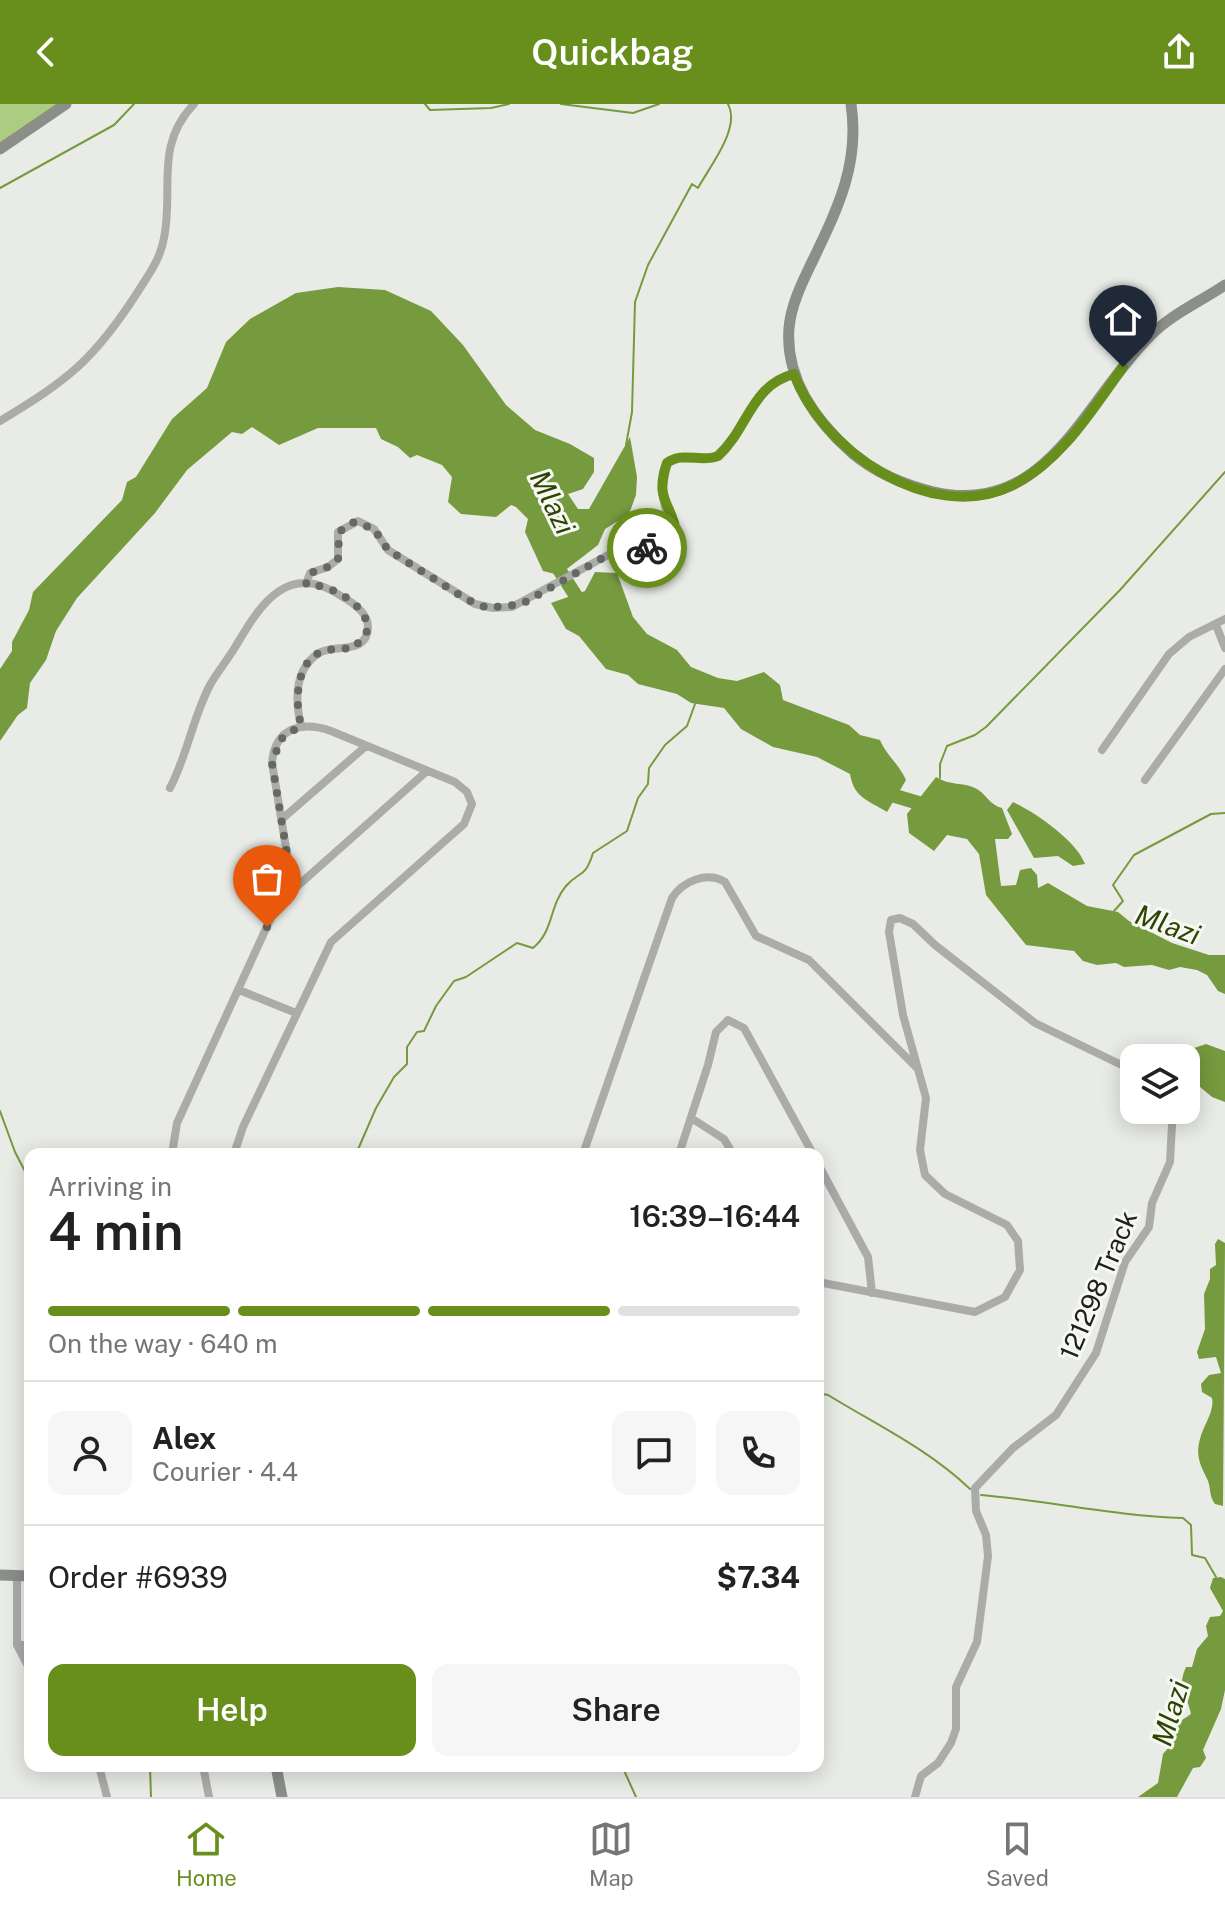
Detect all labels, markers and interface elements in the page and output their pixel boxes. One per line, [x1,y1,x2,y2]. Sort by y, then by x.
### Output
icon: back [24,30,68,74]
icon: share [1157,30,1201,74]
text: Quickbag [531,31,694,73]
pin [1089,285,1157,367]
icon: home [1101,297,1145,341]
water label: Mlazi [524,465,583,539]
courier [607,508,687,588]
icon: bike [625,526,669,570]
pin [233,845,301,927]
icon: bag [245,857,289,901]
water label: Mlazi [1131,897,1205,951]
map controls [1120,1044,1200,1124]
button: layers [1120,1044,1200,1124]
text: Arriving in [48,1171,172,1202]
text: 16:39–16:44 [629,1198,800,1234]
text: 4 min [48,1201,184,1262]
street label: 121298 Track [1053,1206,1143,1364]
text: On the way · 640 m [48,1328,277,1359]
button: person [48,1411,132,1495]
button: chat [612,1411,696,1495]
button: phone [716,1411,800,1495]
text: Alex [152,1420,216,1456]
text: Courier · 4.4 [152,1456,298,1487]
text: Order #6939 [48,1559,228,1595]
text: $7.34 [717,1559,800,1595]
button: Help [48,1664,416,1756]
button: Share [432,1664,800,1756]
water label: Mlazi [1144,1676,1196,1750]
tab: Home [176,1817,237,1891]
tab: Map [589,1817,634,1891]
tab: Saved [986,1817,1049,1891]

